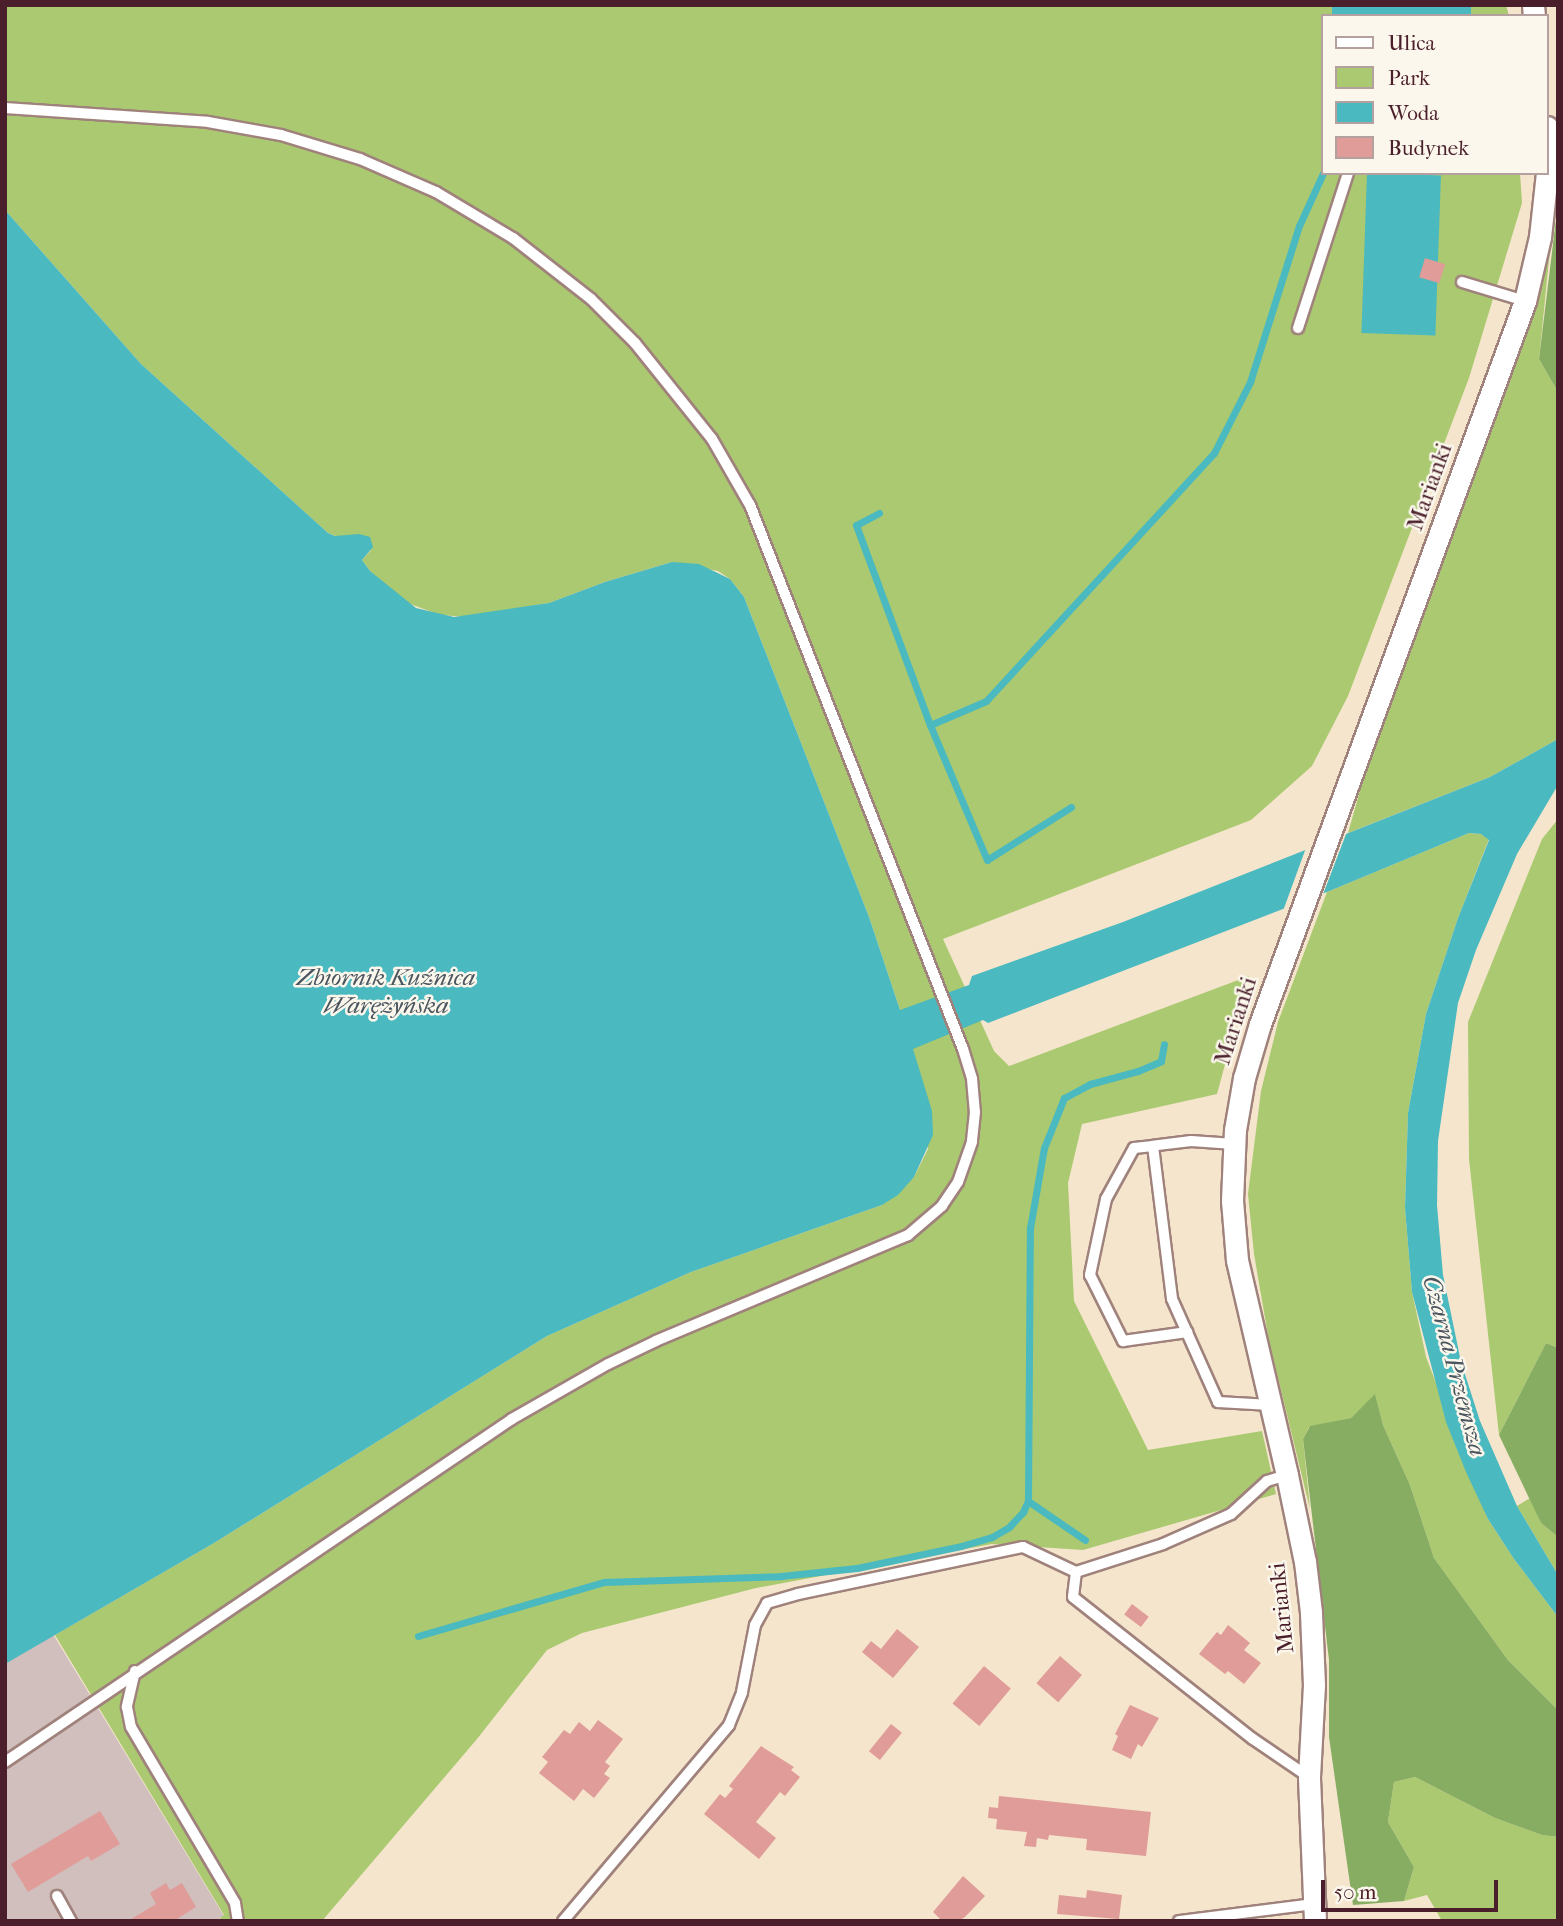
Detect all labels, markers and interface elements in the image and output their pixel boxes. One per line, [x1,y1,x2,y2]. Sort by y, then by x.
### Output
legend [1322,14,1549,175]
text: Ulica [1388,31,1435,55]
text: Park [1388,66,1430,90]
text: Woda [1388,101,1439,125]
text: Budynek [1388,136,1469,160]
street label: Marianki [1401,440,1459,534]
water label: Zbiornik Kuźnica Warężyńska [297,964,475,1020]
street label: Marianki [1209,974,1263,1068]
water label: Czarna Przemsza [1416,1273,1492,1459]
street label: Marianki [1264,1561,1300,1655]
scale bar [1325,1867,1502,1911]
text: 50 m [1334,1880,1377,1904]

